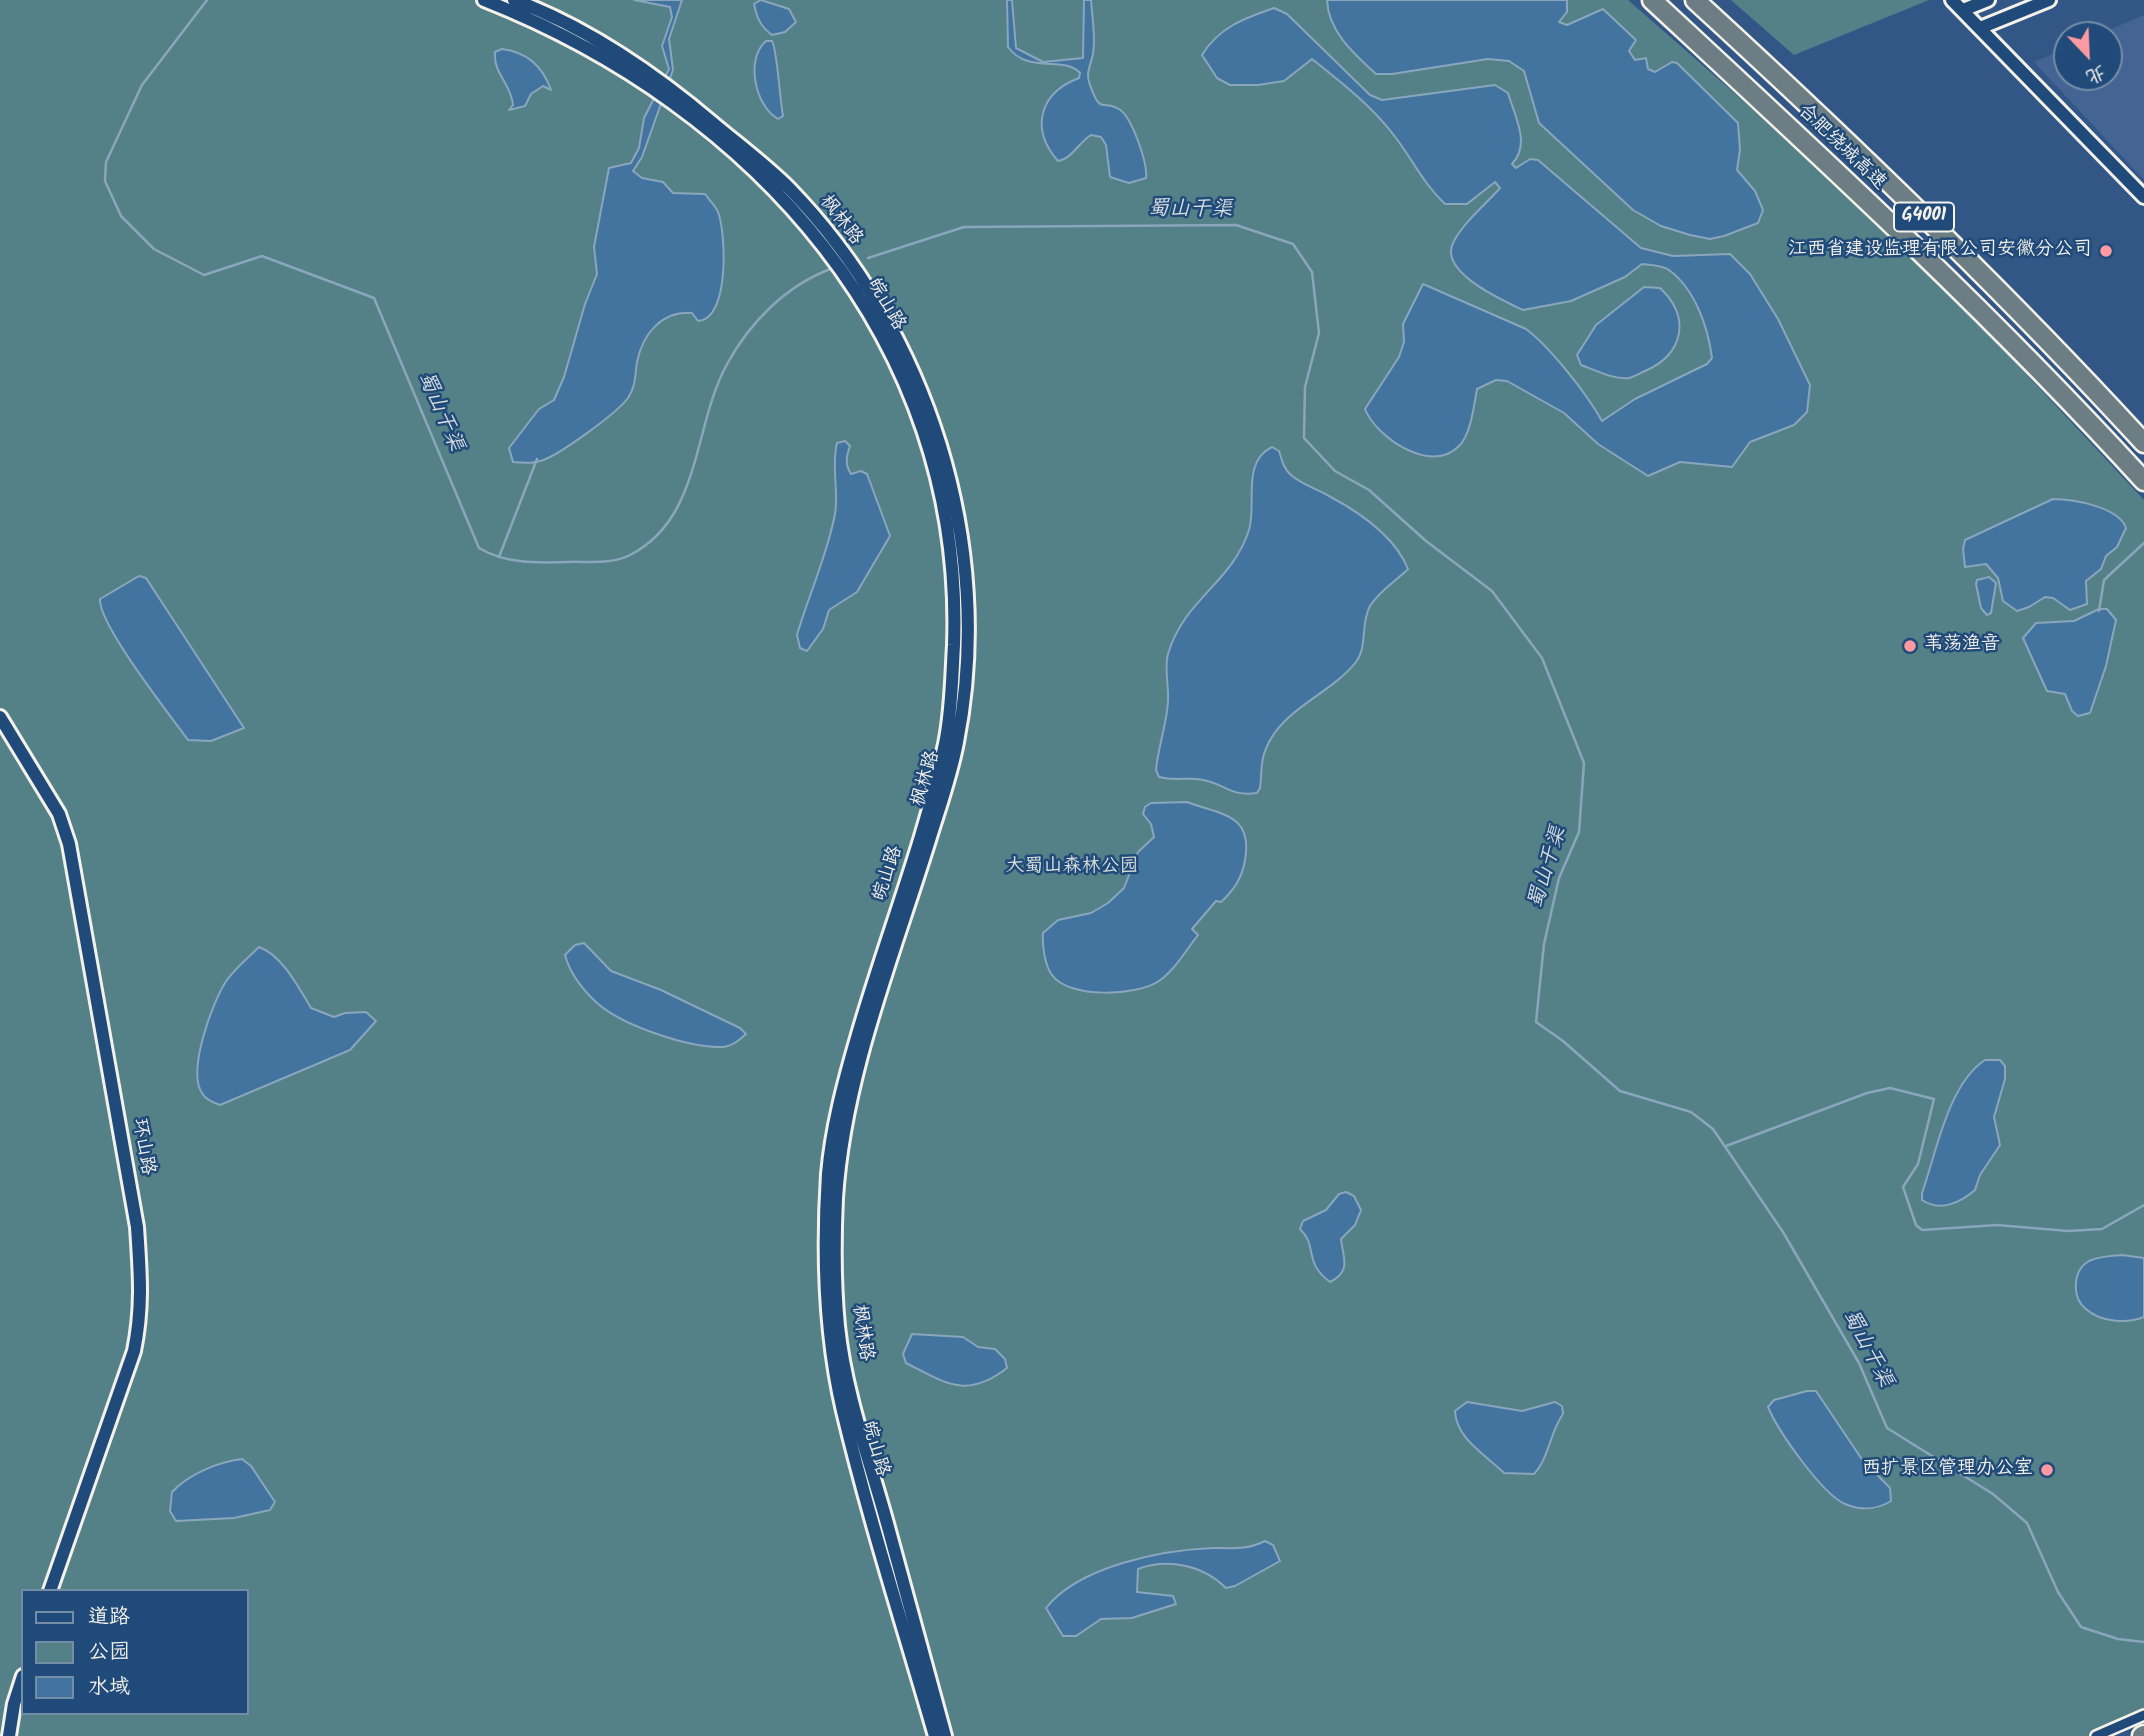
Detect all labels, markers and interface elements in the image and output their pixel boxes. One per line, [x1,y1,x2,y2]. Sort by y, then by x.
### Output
north arrow [2053,21,2123,91]
text: 北 [2081,56,2110,91]
street label: 合肥绕城高速 [1792,100,1890,196]
street label: 枫林路 [813,192,867,250]
water label: 蜀山干渠 [1148,198,1232,224]
road number: G4001 [1894,202,1954,232]
place label: 江西省建设监理有限公司安徽分公司 [1788,240,2092,262]
marker: 江西省建设监理有限公司安徽分公司 [2098,243,2114,259]
street label: 皖山路 [861,275,909,335]
water label: 蜀山干渠 [411,368,467,456]
place label: 苇荡渔音 [1924,635,2000,657]
marker: 苇荡渔音 [1902,638,1918,654]
street label: 枫林路 [908,748,946,810]
water label: 蜀山干渠 [1525,824,1573,912]
street label: 皖山路 [869,843,909,905]
park label: 大蜀山森林公园 [1006,857,1138,879]
street label: 环山路 [126,1117,158,1177]
street label: 枫林路 [846,1303,876,1363]
water label: 蜀山干渠 [1836,1306,1896,1392]
street label: 皖山路 [855,1418,893,1480]
place label: 西扩景区管理办公室 [1862,1459,2033,1481]
marker: 西扩景区管理办公室 [2039,1462,2055,1478]
legend [21,1589,248,1715]
text: 道路 [88,1601,130,1634]
text: 公园 [88,1636,130,1669]
text: 水域 [88,1671,130,1704]

